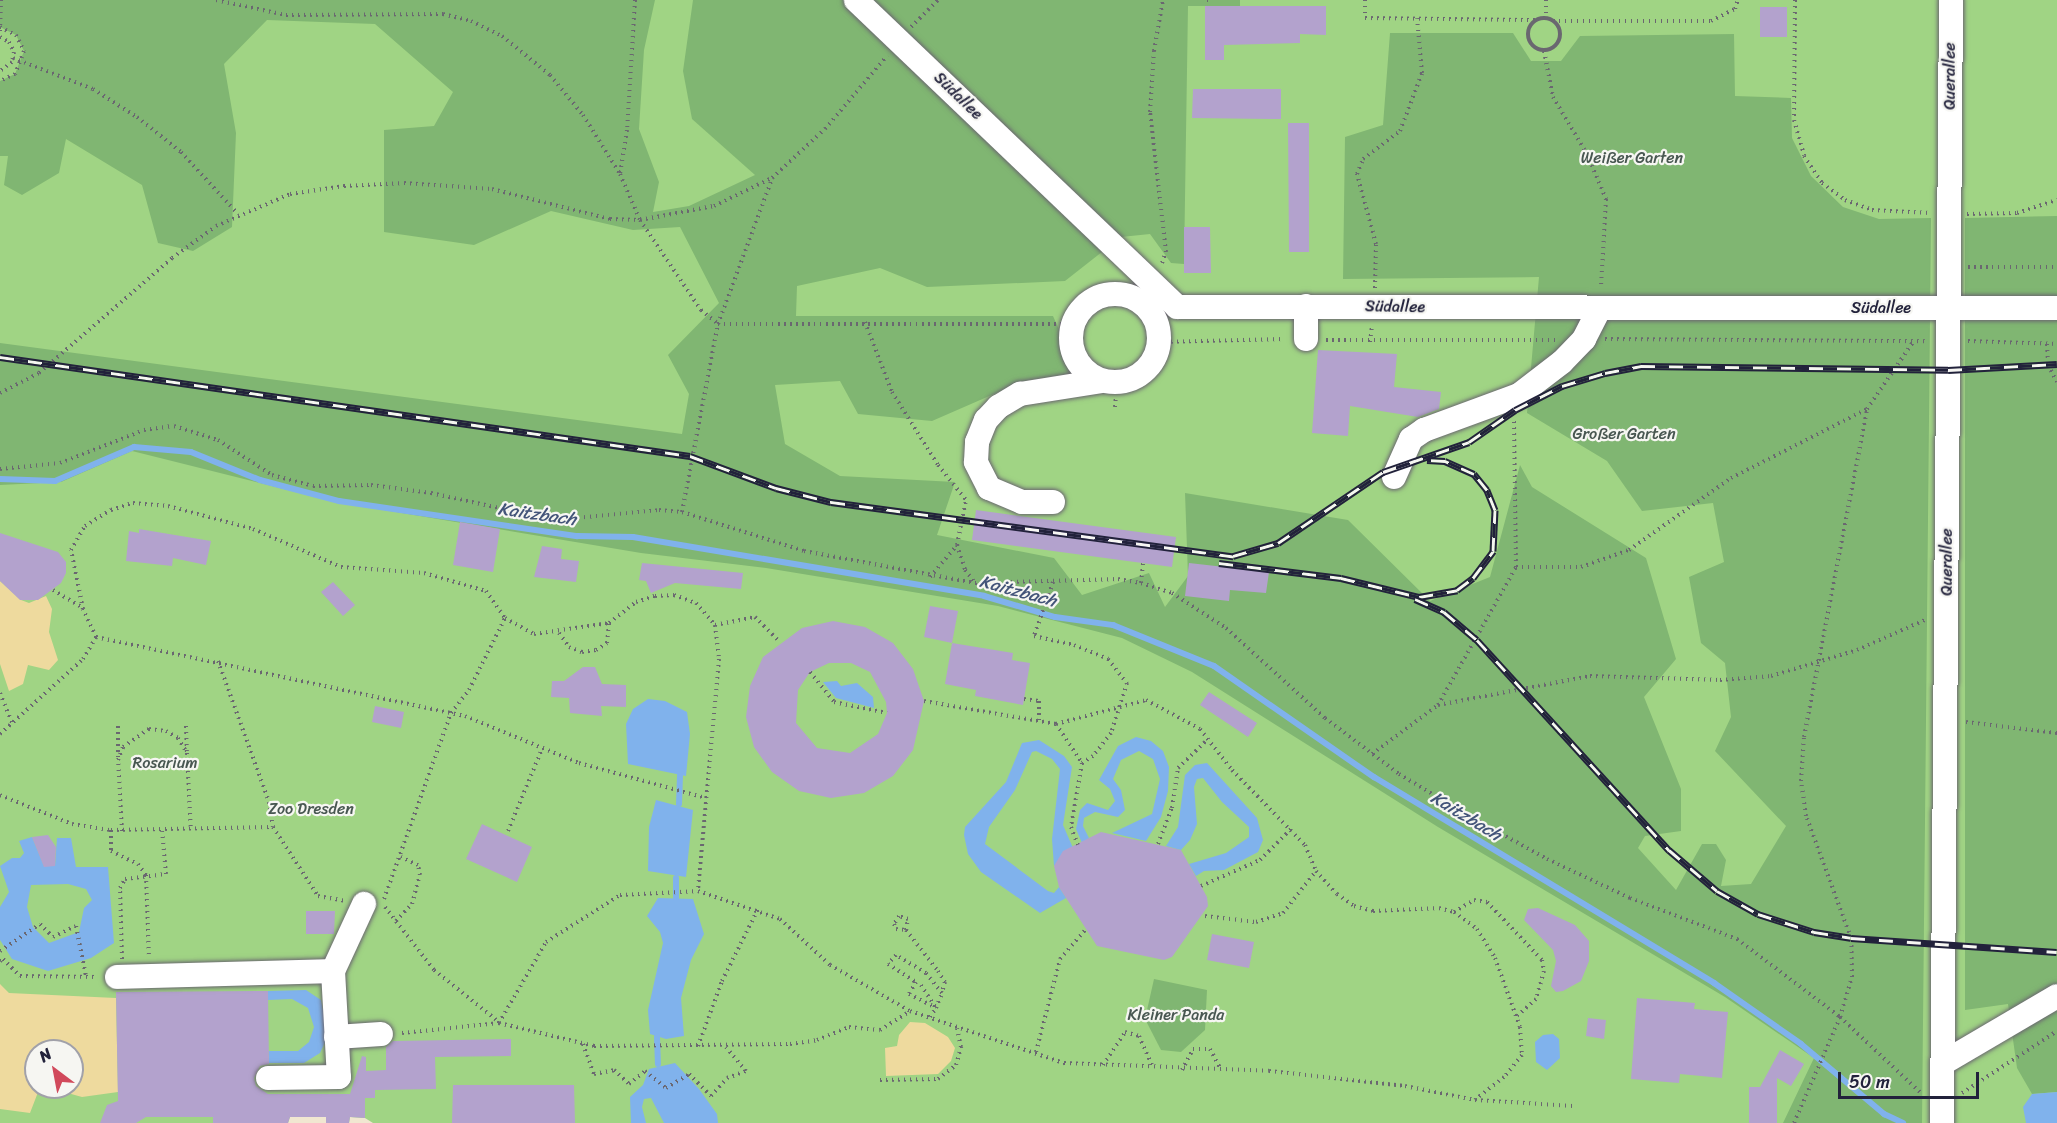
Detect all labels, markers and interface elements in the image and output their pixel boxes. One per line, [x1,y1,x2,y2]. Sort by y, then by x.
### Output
street label: Querallee [1940,42,1960,110]
street label: Südallee [930,68,986,124]
park label: Weißer Garten [1581,148,1683,168]
street label: Südallee [1365,297,1425,317]
street label: Südallee [1851,298,1911,318]
park label: Großer Garten [1572,424,1676,444]
water label: Kaitzbach [497,498,577,530]
street label: Querallee [1937,528,1957,596]
water label: Kaitzbach [977,570,1059,612]
park label: Rosarium [132,753,198,773]
water label: Kaitzbach [1427,787,1505,845]
park label: Zoo Dresden [268,799,354,819]
park label: Kleiner Panda [1128,1005,1224,1025]
north arrow [24,1039,84,1099]
text: N [33,1040,58,1070]
scale bar [1841,1060,1982,1098]
text: 50 m [1849,1066,1890,1098]

